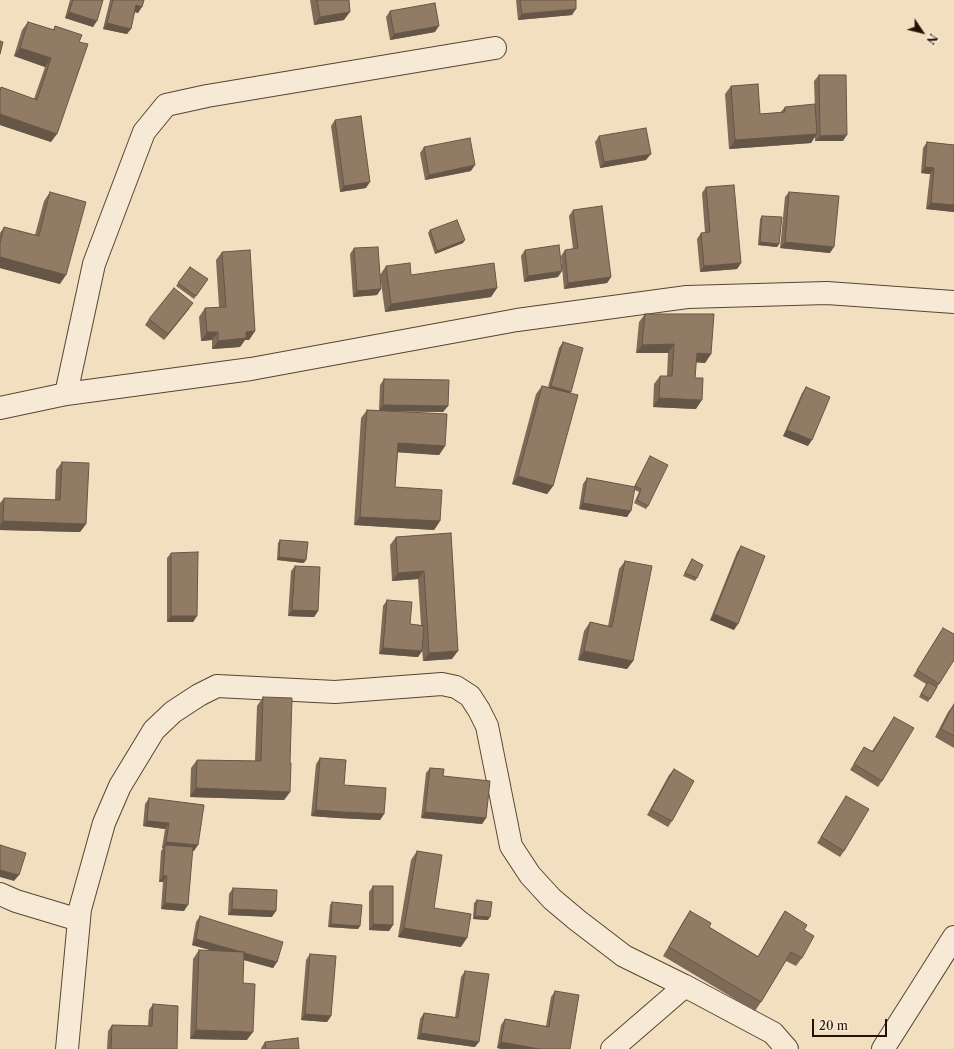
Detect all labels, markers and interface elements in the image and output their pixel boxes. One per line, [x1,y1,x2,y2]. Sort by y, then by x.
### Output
north arrow [902,12,942,52]
text: N [923,31,940,47]
scale bar [814,1011,889,1037]
text: 20 m [819,1018,848,1033]

